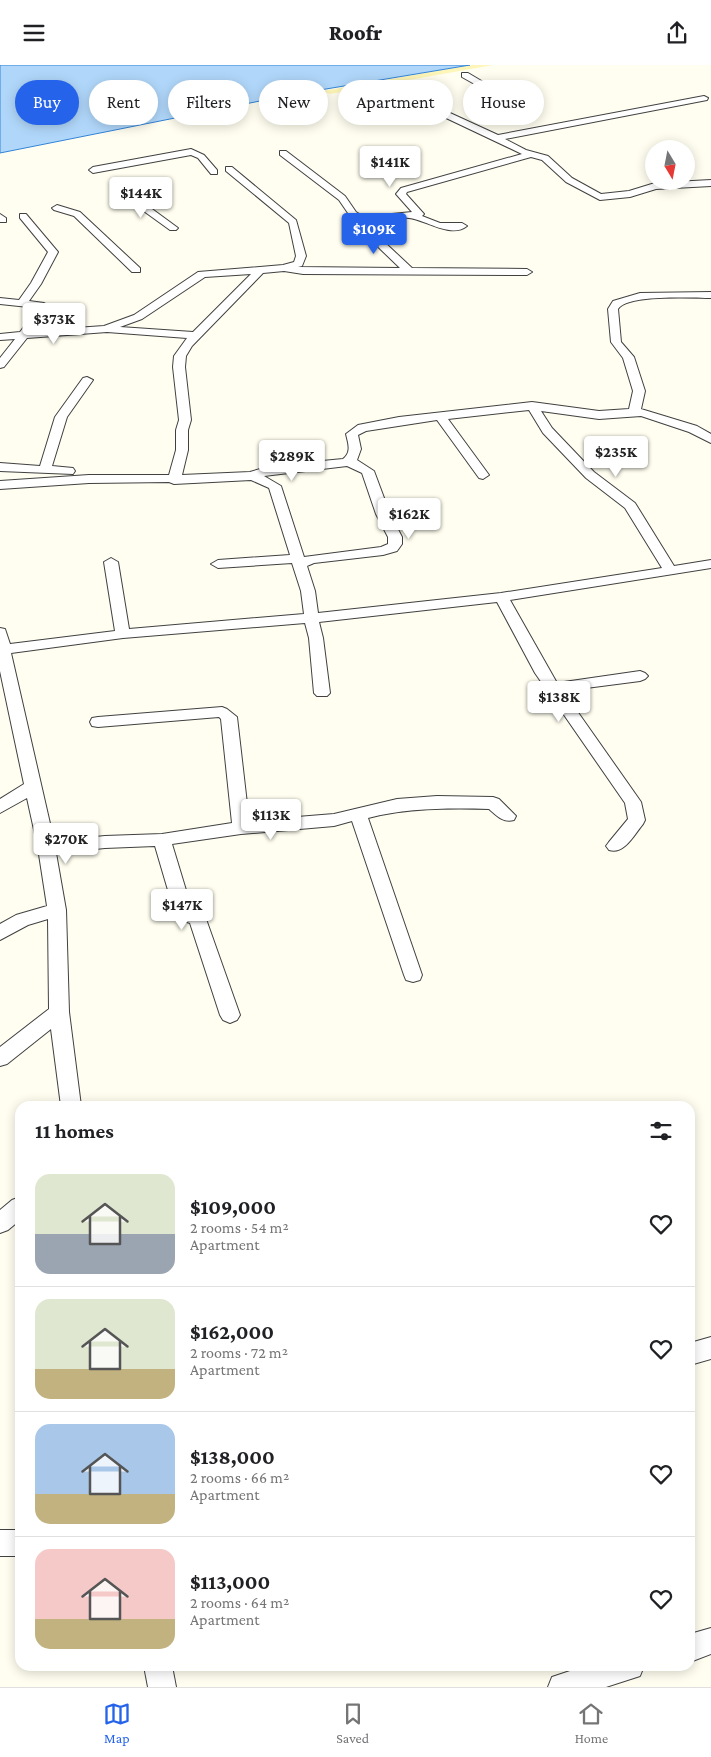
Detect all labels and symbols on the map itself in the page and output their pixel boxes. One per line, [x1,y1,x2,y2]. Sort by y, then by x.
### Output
north arrow [645,140,695,190]
pin: $141K [355,145,425,188]
pin: $144K [106,177,176,219]
pin: $109K [339,213,409,255]
pin: $373K [19,303,89,345]
pin: $235K [581,435,651,478]
pin: $289K [257,439,327,482]
pin: $162K [374,497,444,540]
pin: $138K [524,681,594,723]
pin: $113K [236,799,306,841]
pin: $270K [31,823,101,865]
pin: $147K [147,889,217,931]

